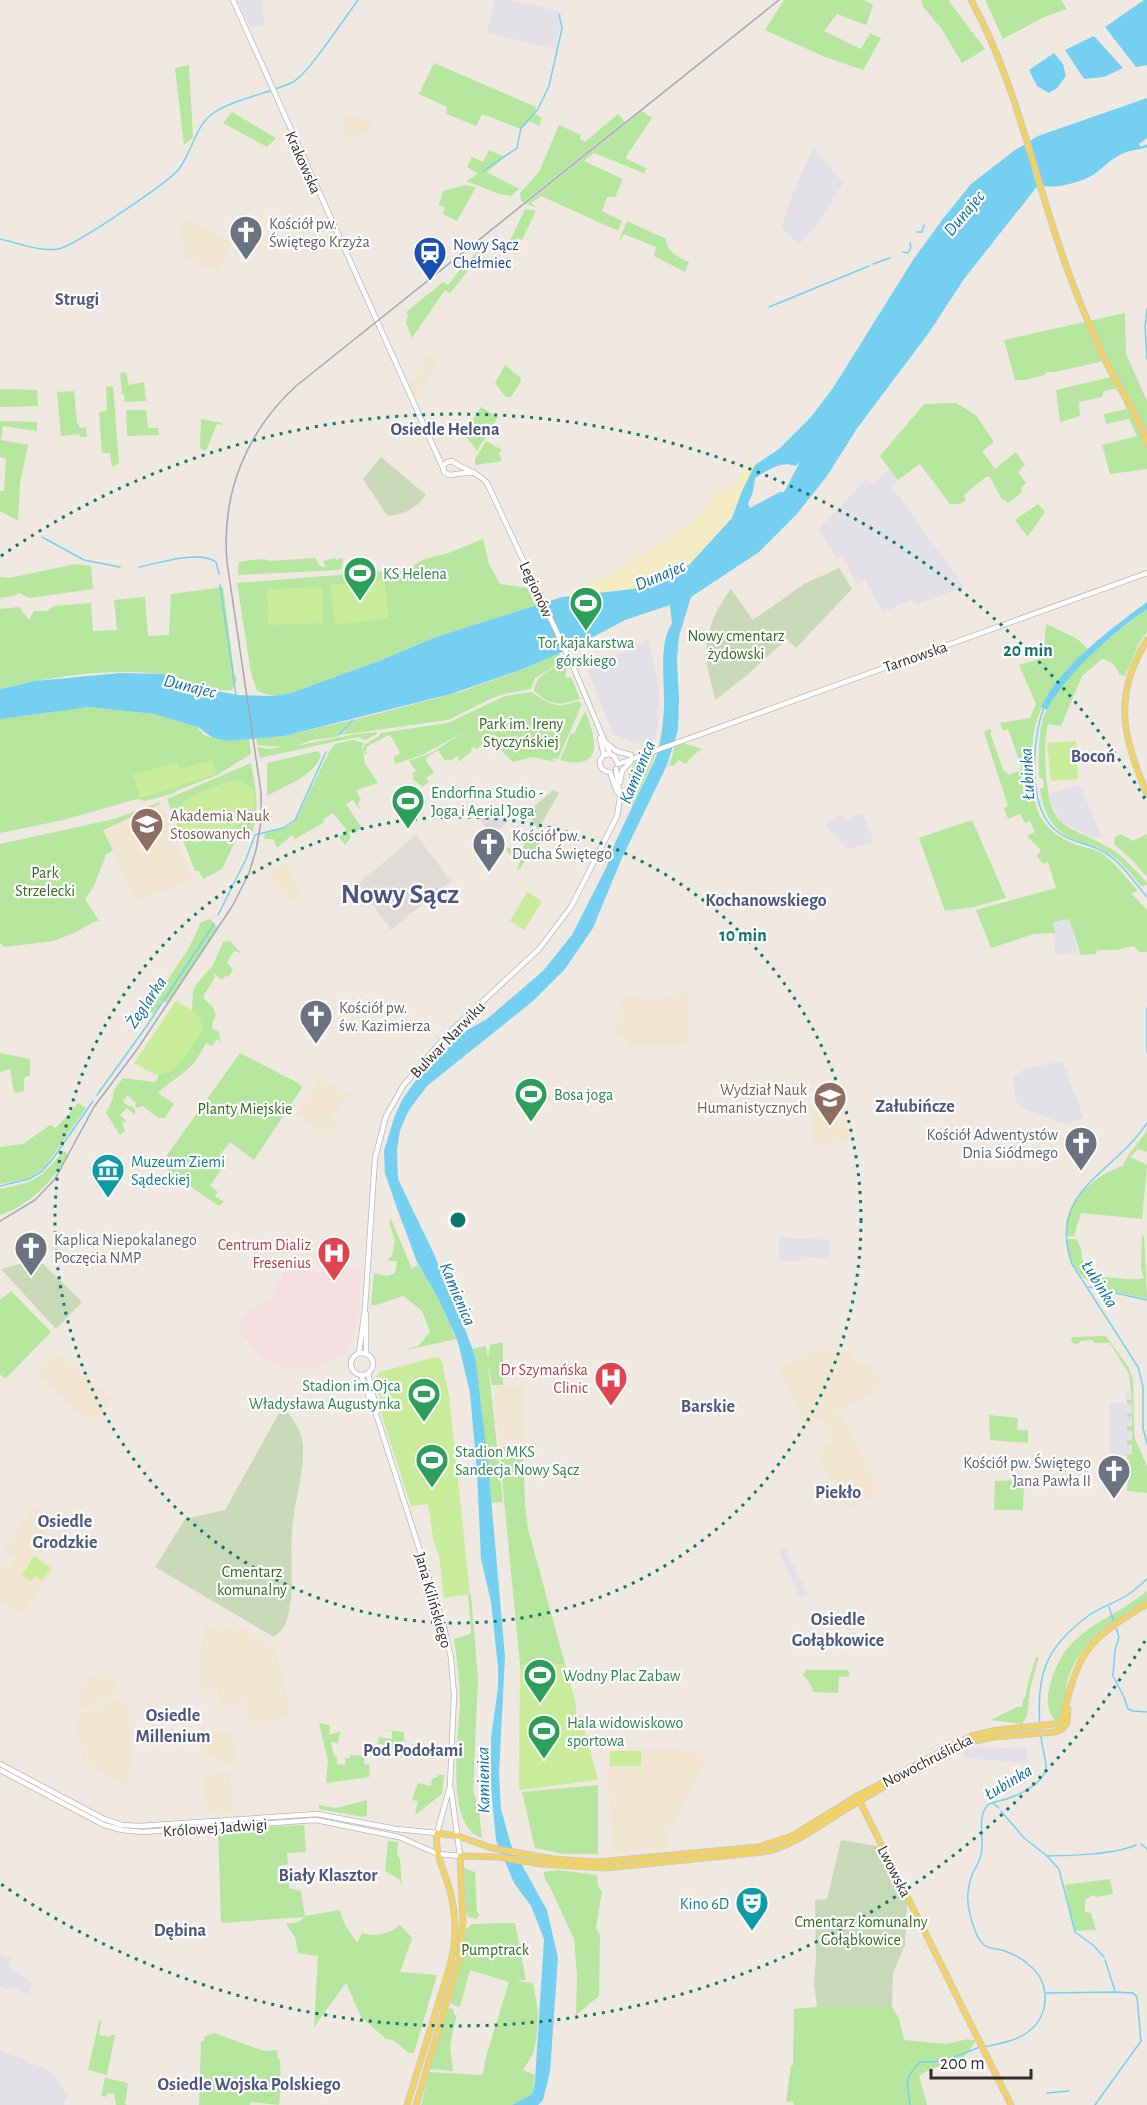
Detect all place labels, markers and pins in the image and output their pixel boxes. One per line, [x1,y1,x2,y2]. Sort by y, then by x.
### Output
church icon: Kościół pw. Świętego Krzyża [228,214,264,261]
place label: Kościół pw. Świętego Krzyża [269,216,370,251]
station icon: Nowy Sącz Chełmiec [412,235,448,282]
place label: Nowy Sącz Chełmiec [453,237,519,271]
sports icon: KS Helena [342,555,378,602]
place label: KS Helena [383,566,447,582]
sports icon: Tor kajakarstwa górskiego [568,585,604,632]
place label: Tor kajakarstwa górskiego [538,635,634,669]
sports icon: Endorfina Studio - Joga i Aerial Joga [390,783,426,830]
place label: Endorfina Studio - Joga i Aerial Joga [431,785,544,819]
school or university icon: Akademia Nauk Stosowanych [129,806,165,853]
place label: Akademia Nauk Stosowanych [170,808,270,843]
church icon: Kościół pw. Ducha Świętego [471,826,507,873]
place label: Kościół pw. Ducha Świętego [512,828,612,862]
church icon: Kościół pw. św. Kazimierza [298,998,334,1045]
place label: Kościół pw. św. Kazimierza [339,1000,431,1034]
sports icon: Bosa joga [513,1076,549,1123]
school or university icon: Wydział Nauk Humanistycznych [812,1080,848,1127]
place label: Wydział Nauk Humanistycznych [697,1082,808,1117]
place label: Bosa joga [554,1087,613,1104]
church icon: Kościół Adwentystów Dnia Siódmego [1063,1125,1099,1172]
place label: Kościół Adwentystów Dnia Siódmego [927,1127,1058,1161]
museum icon: Muzeum Ziemi Sądeckiej [90,1152,126,1199]
place label: Muzeum Ziemi Sądeckiej [131,1154,225,1189]
centre of rings [448,1210,468,1230]
church icon: Kaplica Niepokalanego Poczęcia NMP [13,1230,49,1277]
place label: Kaplica Niepokalanego Poczęcia NMP [54,1232,197,1266]
hospital icon: Centrum Dializ Fresenius [316,1235,352,1282]
place label: Centrum Dializ Fresenius [218,1237,311,1271]
hospital icon: Dr Szymańska Clinic [593,1360,629,1407]
place label: Dr Szymańska Clinic [500,1362,588,1396]
sports icon: Stadion im.Ojca Władysława Augustynka [406,1376,442,1423]
place label: Stadion im.Ojca Władysława Augustynka [249,1378,401,1413]
sports icon: Stadion MKS Sandecja Nowy Sącz [414,1442,450,1489]
place label: Stadion MKS Sandecja Nowy Sącz [455,1444,580,1479]
place label: Kościół pw. Świętego Jana Pawła II [963,1452,1091,1489]
church icon: Kościół pw. Świętego Jana Pawła II [1096,1453,1132,1500]
sports icon: Wodny Plac Zabaw [522,1657,558,1704]
place label: Wodny Plac Zabaw [563,1668,681,1685]
sports icon: Hala widowiskowo sportowa [526,1713,562,1760]
place label: Hala widowiskowo sportowa [567,1715,683,1749]
theatre icon: Kino 6D [734,1885,770,1932]
place label: Kino 6D [680,1896,729,1912]

